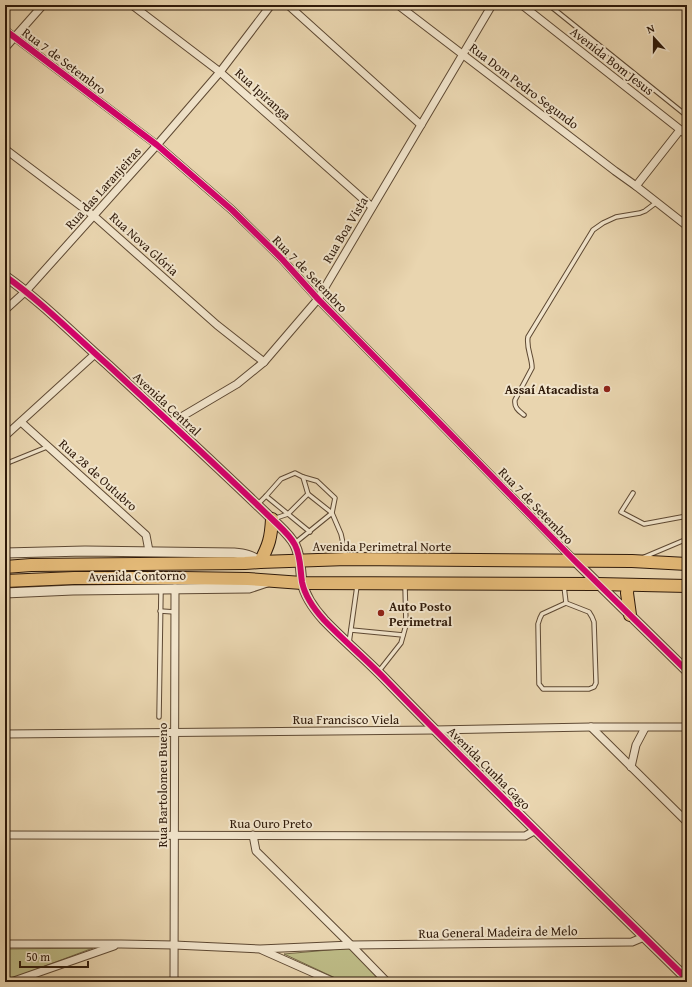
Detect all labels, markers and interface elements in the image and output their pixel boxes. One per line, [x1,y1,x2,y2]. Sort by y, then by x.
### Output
north arrow [634,18,674,58]
text: N [644,20,657,37]
street label: Avenida Bom Jesus [566,22,658,100]
street label: Rua 7 de Setembro [18,23,110,99]
street label: Rua Dom Pedro Segundo [465,38,583,134]
street label: Rua Ipiranga [231,64,296,125]
street label: Rua das Laranjeiras [61,142,145,234]
street label: Rua Boa Vista [318,192,373,267]
street label: Rua Nova Glória [105,208,183,281]
street label: Rua 7 de Setembro [268,231,352,317]
street label: Avenida Central [129,368,205,441]
place label: Assaí Atacadista [505,380,599,399]
marker: Assaí Atacadista [602,384,612,394]
street label: Rua 28 de Outubro [55,435,142,516]
street label: Rua 7 de Setembro [494,463,578,549]
street label: Avenida Perimetral Norte [313,537,451,556]
street label: Avenida Contorno [88,566,186,586]
place label: Auto Posto Perimetral [389,597,452,631]
marker: Auto Posto Perimetral [376,608,386,618]
street label: Rua Francisco Viela [293,710,400,729]
street label: Rua Bartolomeu Bueno [153,722,172,847]
street label: Avenida Cunha Gago [443,722,535,814]
street label: Rua Ouro Preto [230,814,313,833]
street label: Rua General Madeira de Melo [418,921,578,943]
scale bar [20,943,88,969]
text: 50 m [26,948,50,965]

